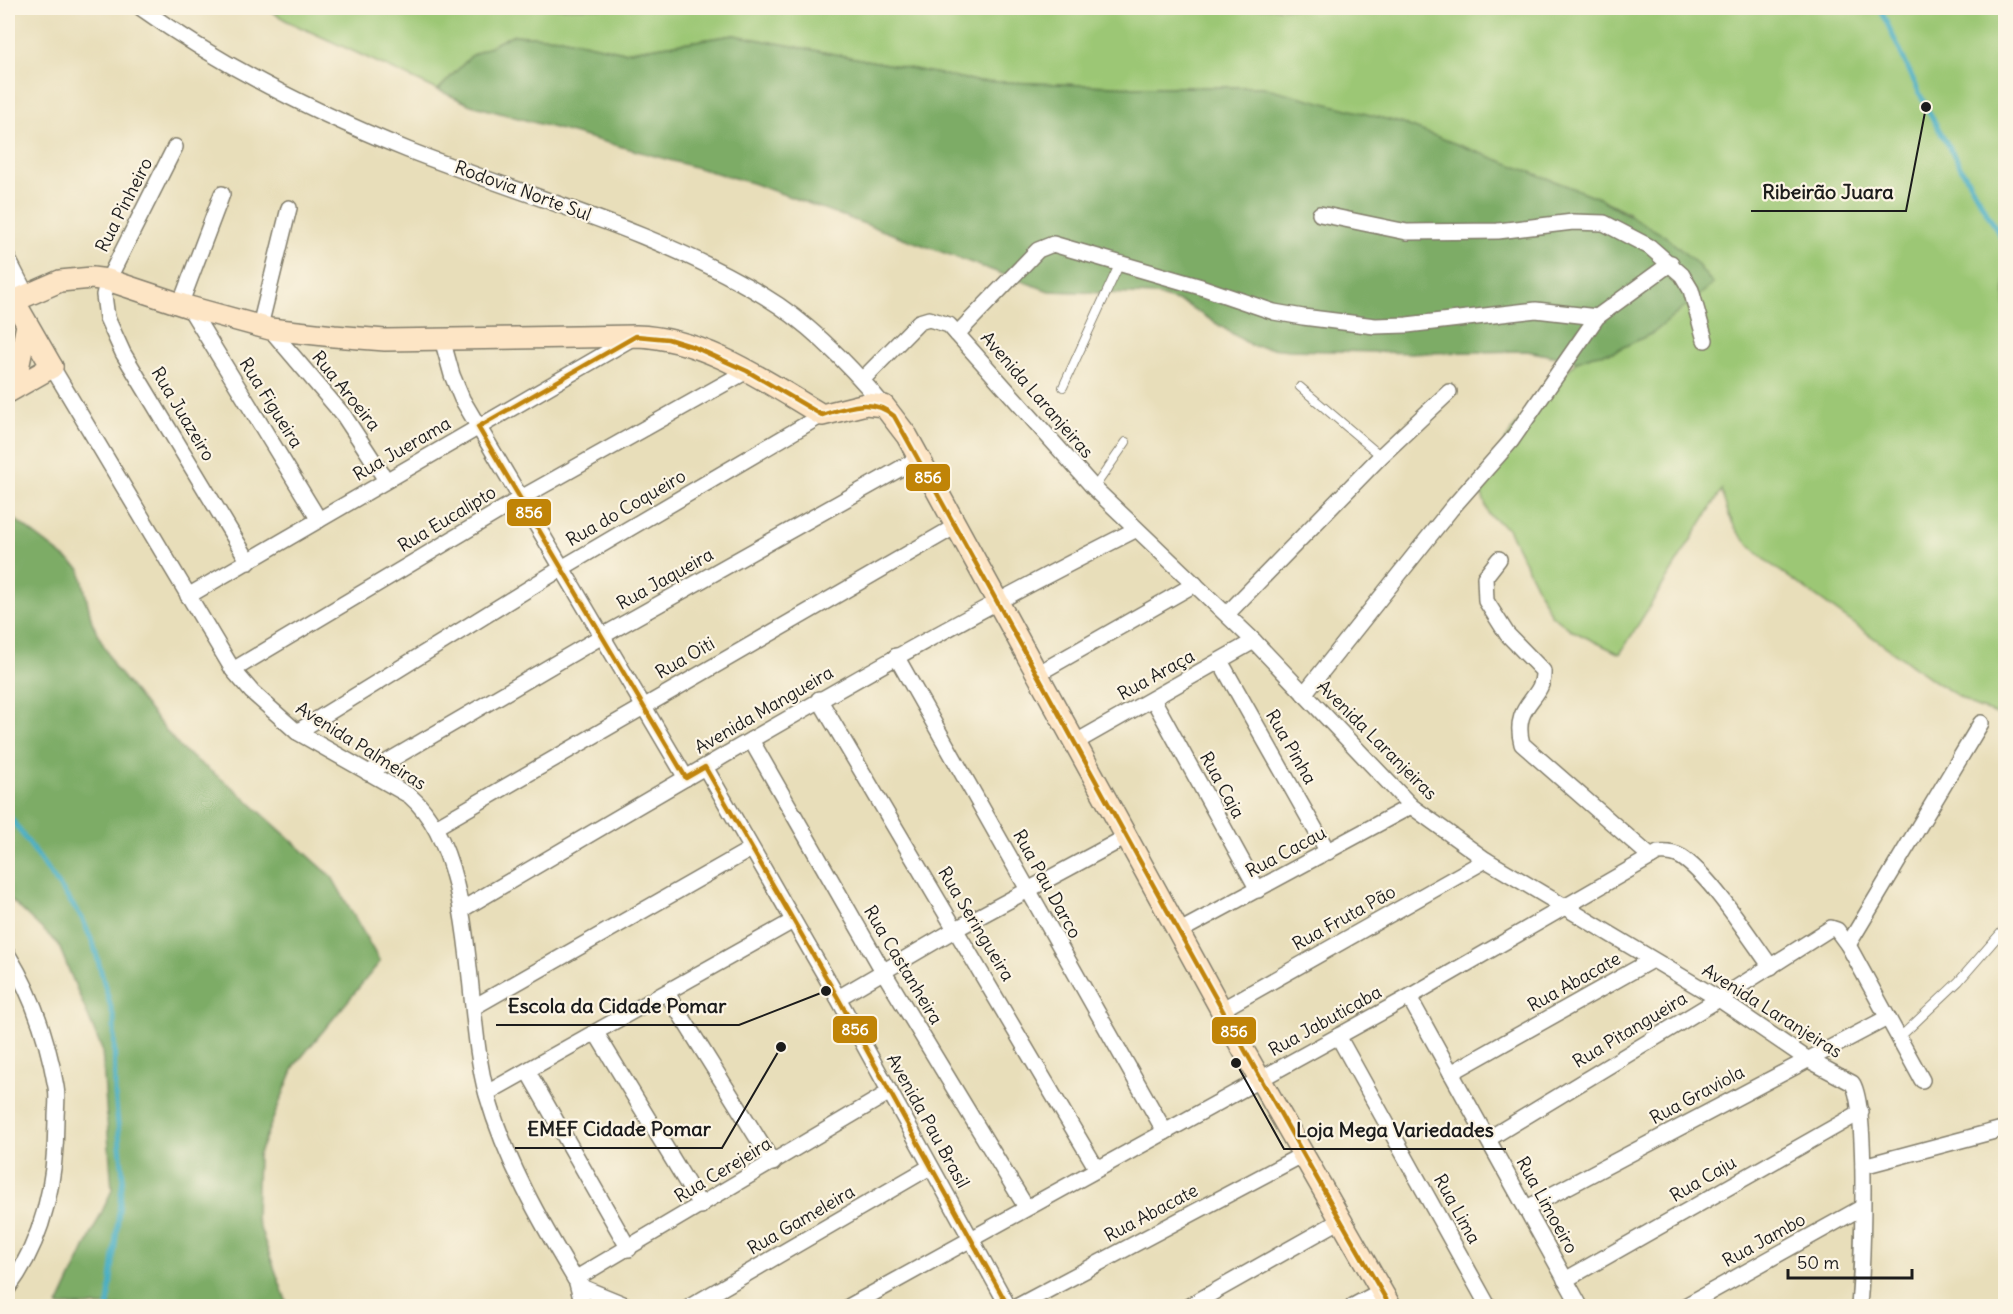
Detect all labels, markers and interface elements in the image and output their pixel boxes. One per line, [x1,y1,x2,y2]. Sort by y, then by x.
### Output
street label: Rua Pinheiro [90,154,157,256]
street label: Rodovia Norte Sul [452,155,595,226]
callout: Ribeirão Juara [1751,173,1906,211]
text: Ribeirão Juara [1762,179,1894,204]
street label: Avenida Laranjeiras [976,327,1099,463]
street label: Rua Aroeira [307,346,386,435]
street label: Rua Figueira [235,353,308,452]
street label: Rua Juazeiro [146,363,220,465]
street label: Rua Juerama [349,411,455,486]
line badge: 856 [905,463,951,492]
street label: Rua do Coqueiro [562,464,690,551]
text: 856 [914,467,942,487]
street label: Rua Eucalipto [393,480,500,557]
line badge: 856 [506,498,552,527]
text: 856 [515,502,543,522]
street label: Rua Jaqueira [612,543,717,615]
street label: Rua Oiti [651,632,718,684]
street label: Rua Araça [1113,644,1198,705]
street label: Avenida Mangueira [690,661,837,759]
street label: Avenida Laranjeiras [1312,675,1442,805]
street label: Avenida Palmeiras [292,696,431,795]
street label: Rua Pinha [1261,705,1322,788]
street label: Rua Caja [1195,747,1250,822]
street label: Rua Cacau [1242,821,1330,882]
street label: Rua Pau Darco [1008,825,1087,942]
street label: Rua Seringueira [933,862,1020,985]
street label: Rua Fruta Pão [1288,880,1400,955]
street label: Rua Castanheira [859,901,948,1028]
street label: Rua Abacate [1523,947,1624,1017]
street label: Avenida Laranjeiras [1698,958,1846,1063]
street label: Rua Jabuticaba [1264,980,1385,1061]
street label: Rua Pitangueira [1568,986,1691,1073]
callout: Escola da Cidade Pomar [496,987,739,1025]
text: Escola da Cidade Pomar [508,993,727,1018]
line badge: 856 [832,1015,878,1044]
line badge: 856 [1211,1016,1257,1045]
text: 856 [841,1019,869,1039]
text: 856 [1220,1021,1248,1041]
street label: Avenida Pau Brasil [882,1049,975,1192]
street label: Rua Graviola [1645,1060,1748,1129]
callout: EMEF Cidade Pomar [515,1110,722,1148]
callout: Loja Mega Variedades [1284,1111,1506,1149]
text: EMEF Cidade Pomar [527,1116,712,1141]
text: Loja Mega Variedades [1296,1117,1494,1142]
street label: Rua Cerejeira [670,1132,775,1208]
street label: Rua Caju [1665,1150,1740,1207]
street label: Rua Limoeiro [1511,1152,1583,1257]
street label: Rua Lima [1429,1170,1486,1248]
street label: Rua Abacate [1100,1178,1202,1247]
street label: Rua Gameleira [743,1180,859,1260]
street label: Rua Jambo [1718,1207,1809,1272]
scale bar [1788,1242,1912,1280]
text: 50 m [1797,1251,1839,1274]

